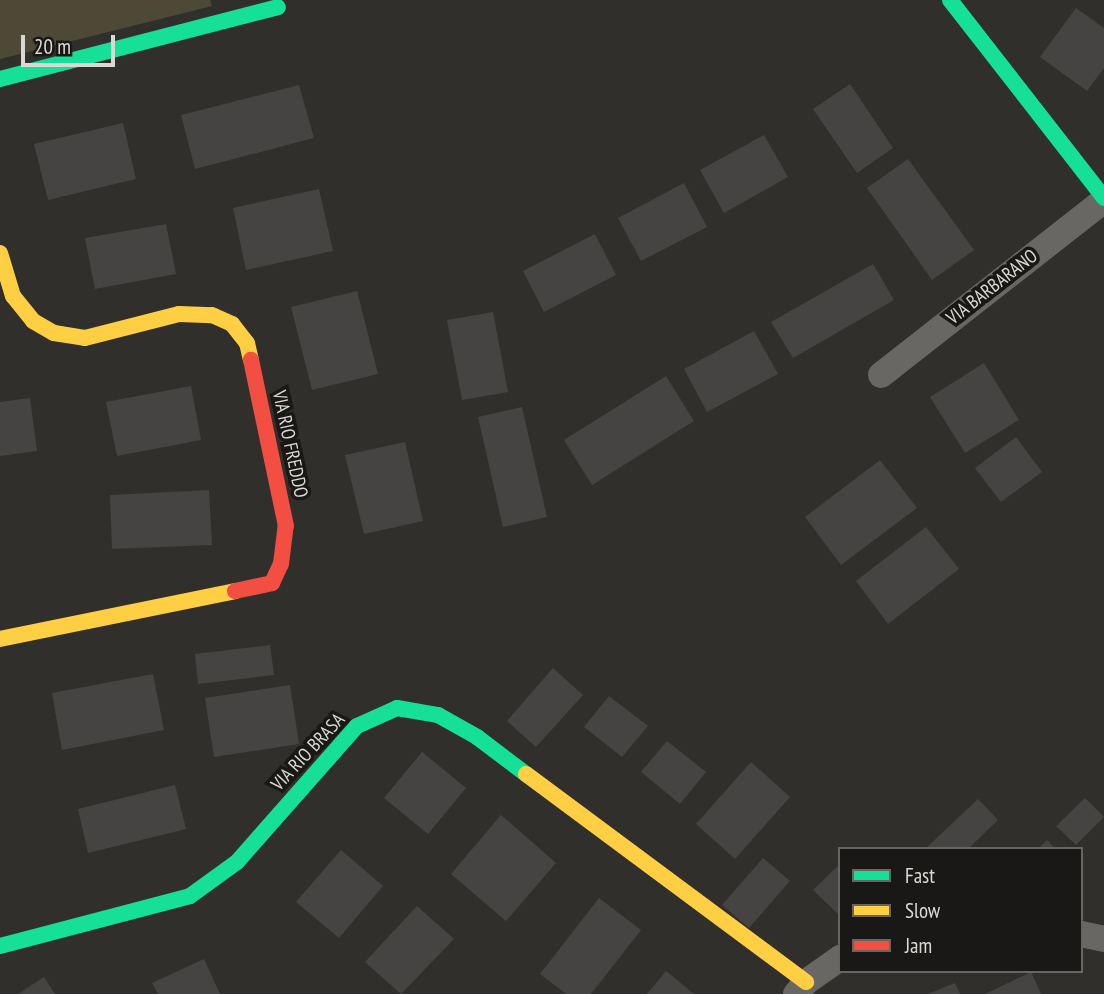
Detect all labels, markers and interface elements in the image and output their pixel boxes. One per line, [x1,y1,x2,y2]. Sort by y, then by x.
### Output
scale bar [24,21,119,65]
text: 20 m [34,33,71,60]
street label: VIA BARBARANO [942,244,1042,330]
street label: VIA RIO FREDDO [267,388,313,500]
street label: VIA RIO BRASA [266,708,350,796]
legend [838,847,1083,973]
text: Fast [905,862,935,889]
text: Slow [905,897,940,924]
text: Jam [905,932,932,959]

